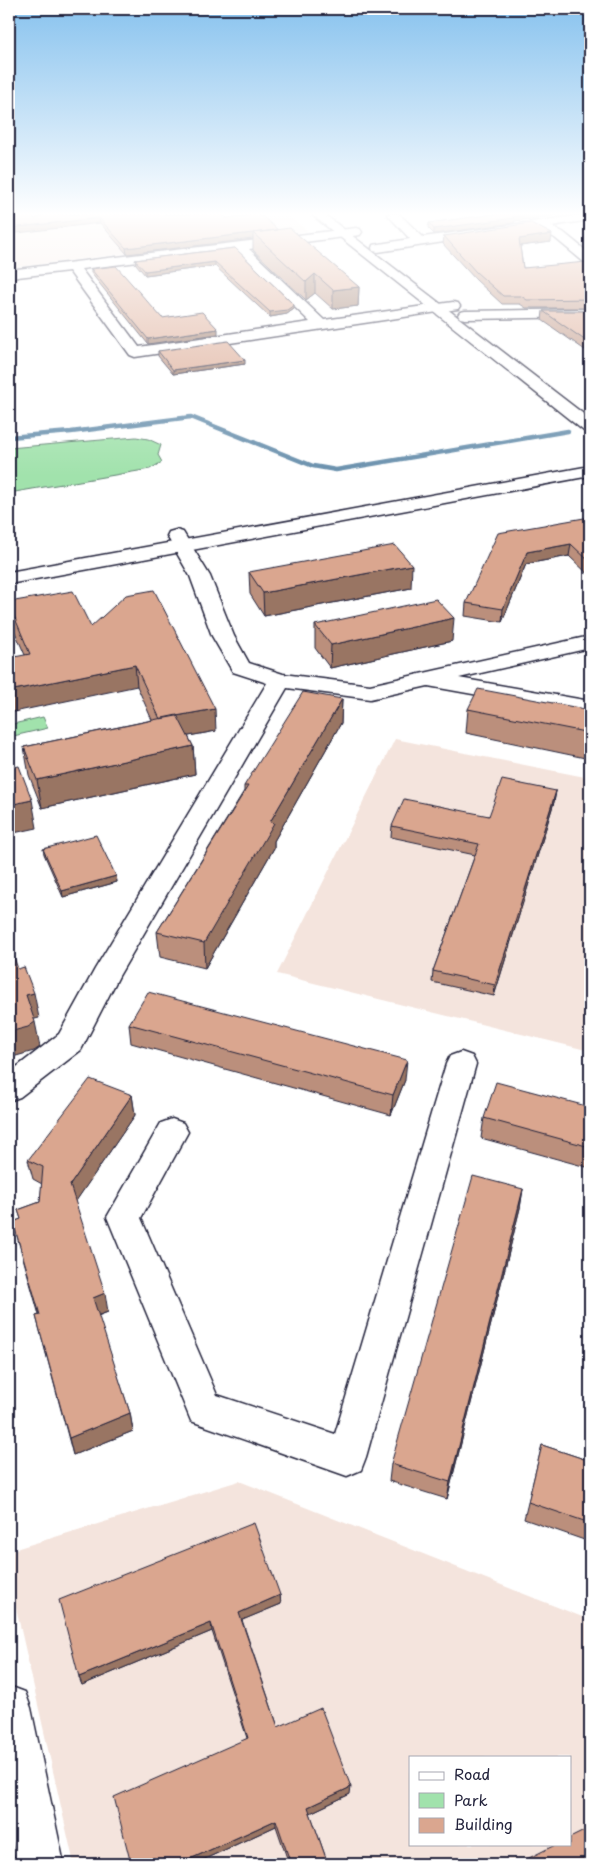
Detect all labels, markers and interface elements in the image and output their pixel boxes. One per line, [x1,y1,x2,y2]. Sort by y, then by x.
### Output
legend [409,1756,572,1846]
text: Road [454,1762,490,1785]
text: Park [454,1788,488,1811]
text: Building [454,1812,513,1835]

